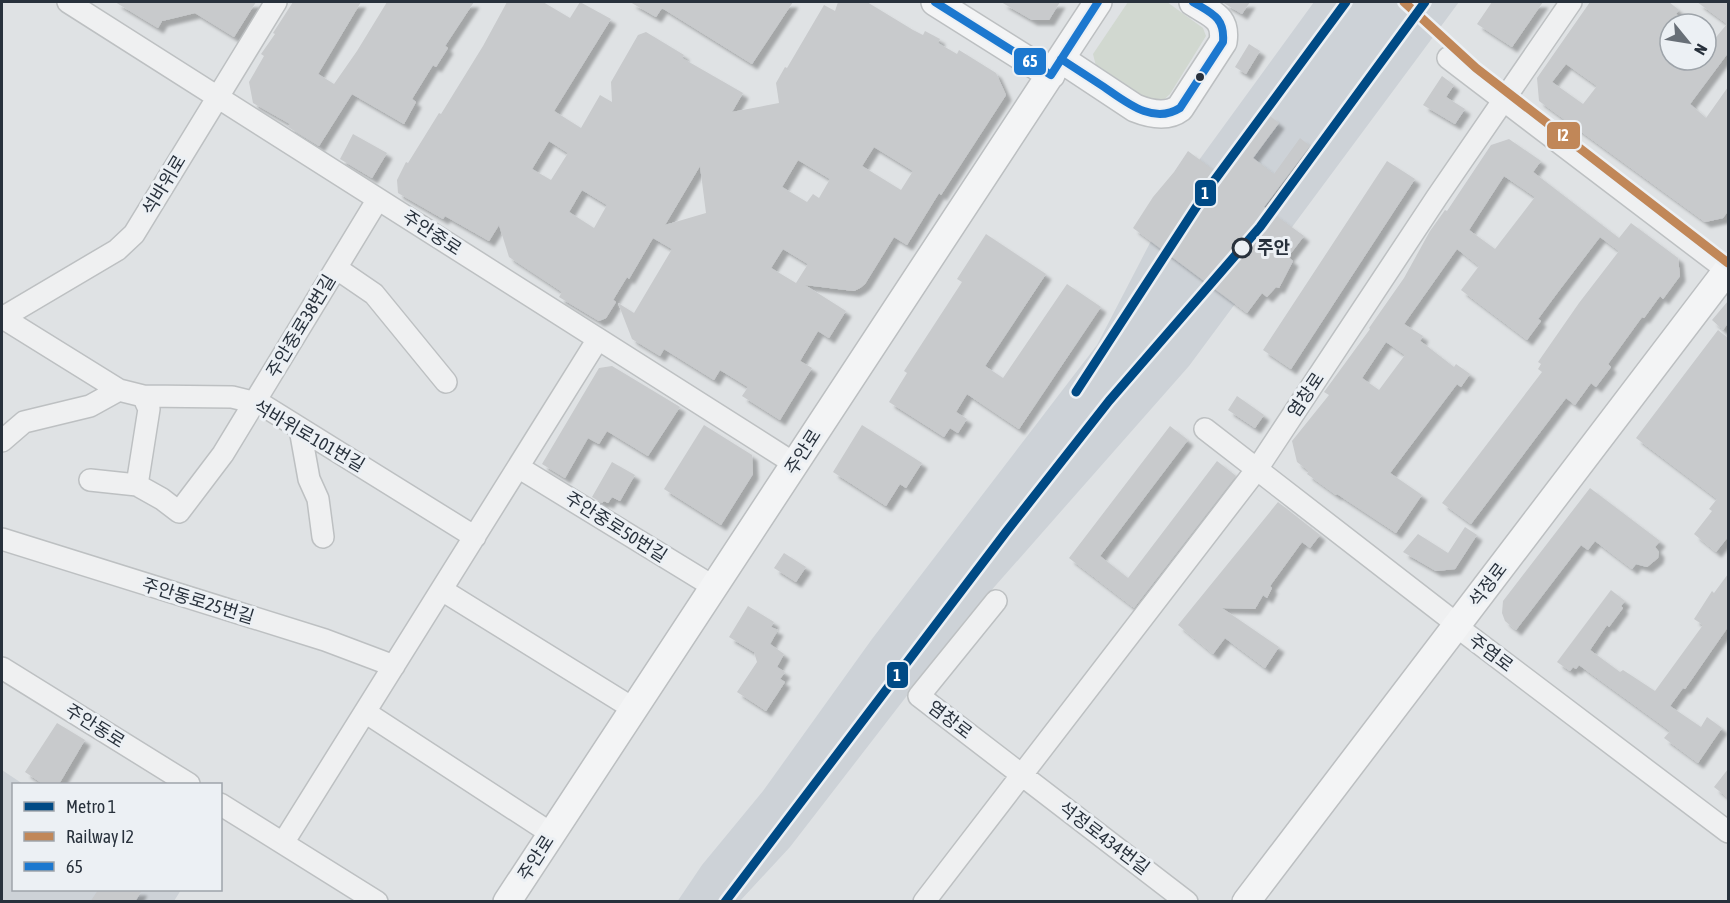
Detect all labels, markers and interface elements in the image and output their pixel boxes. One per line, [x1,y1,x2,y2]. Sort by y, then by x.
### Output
north arrow [1658,12,1718,72]
text: N [1691,41,1711,58]
line badge: 65 [1013,47,1047,76]
text: 65 [1022,52,1038,70]
unlabelled marker [1194,71,1206,83]
line badge: I2 [1546,121,1581,150]
text: I2 [1557,126,1569,144]
street label: 석바위로 [138,151,190,219]
line badge: 1 [1194,179,1217,207]
text: 1 [1201,184,1209,202]
street label: 주안중로 [399,206,466,259]
place label: 주안 [1257,237,1291,258]
marker: 주안 [1232,238,1252,258]
street label: 주안중로38번길 [262,270,340,381]
street label: 염창로 [1283,368,1328,421]
street label: 석바위로101번길 [250,395,369,476]
street label: 주안로 [780,425,825,478]
street label: 주안중로50번길 [561,487,671,566]
street label: 석정로 [1464,559,1511,611]
street label: 주안동로25번길 [139,573,257,628]
street label: 주염로 [1465,629,1517,676]
line badge: 1 [886,661,909,689]
text: 1 [893,666,901,684]
street label: 염창로 [924,696,976,743]
street label: 주안동로 [62,699,129,752]
legend [12,783,222,891]
text: Metro 1 [66,796,116,817]
street label: 석정로434번길 [1055,797,1154,879]
text: Railway I2 [66,826,134,847]
street label: 주안로 [513,831,558,884]
text: 65 [66,856,83,877]

